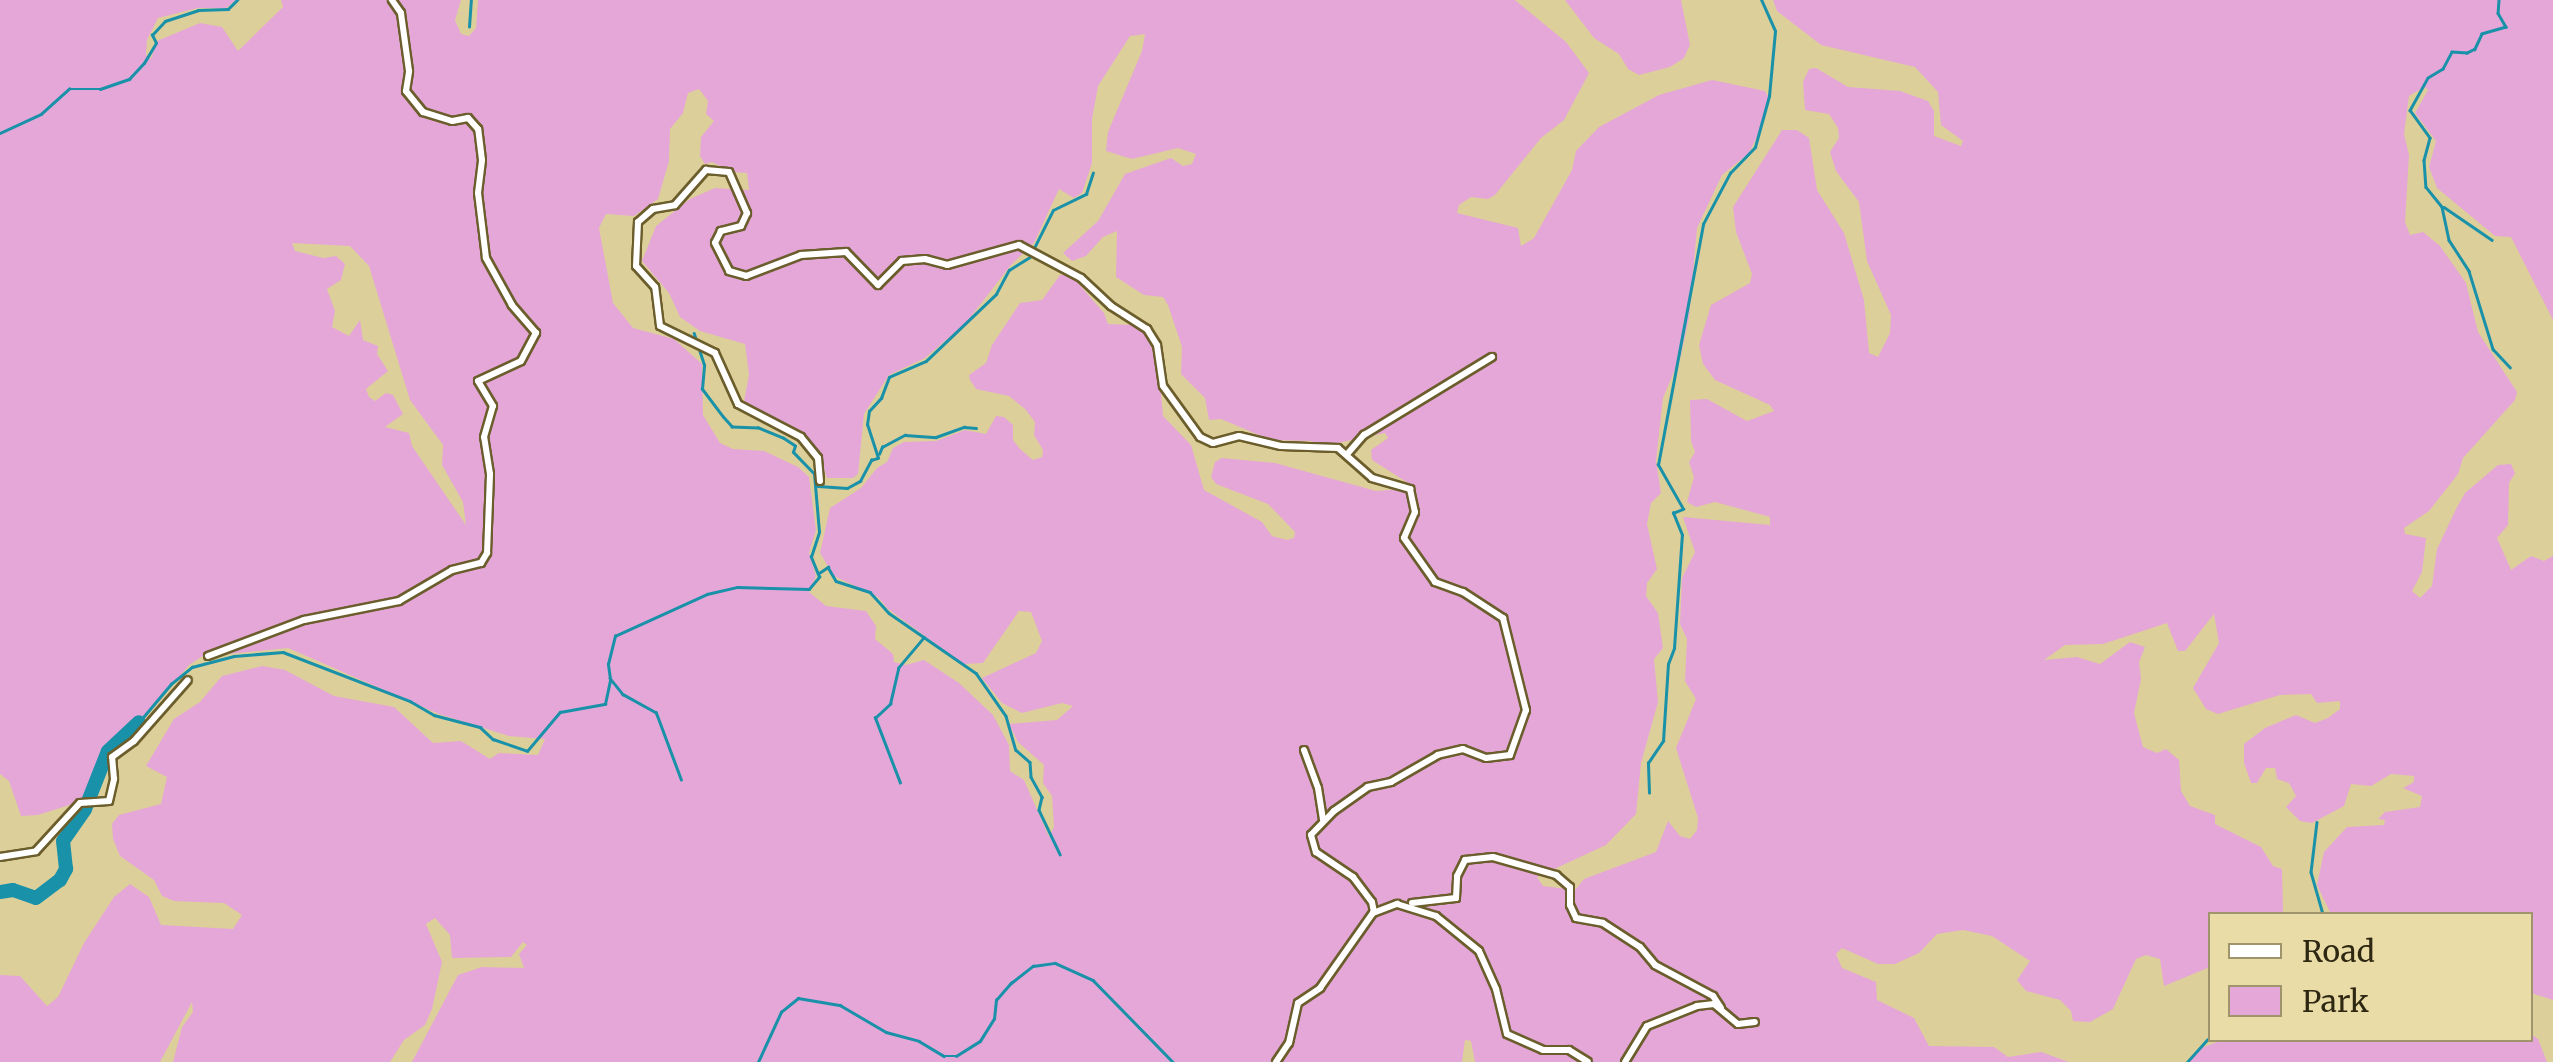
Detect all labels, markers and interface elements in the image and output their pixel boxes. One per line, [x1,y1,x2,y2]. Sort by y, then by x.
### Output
legend [2208,912,2533,1042]
text: Road [2302,932,2375,970]
text: Park [2302,982,2369,1020]

